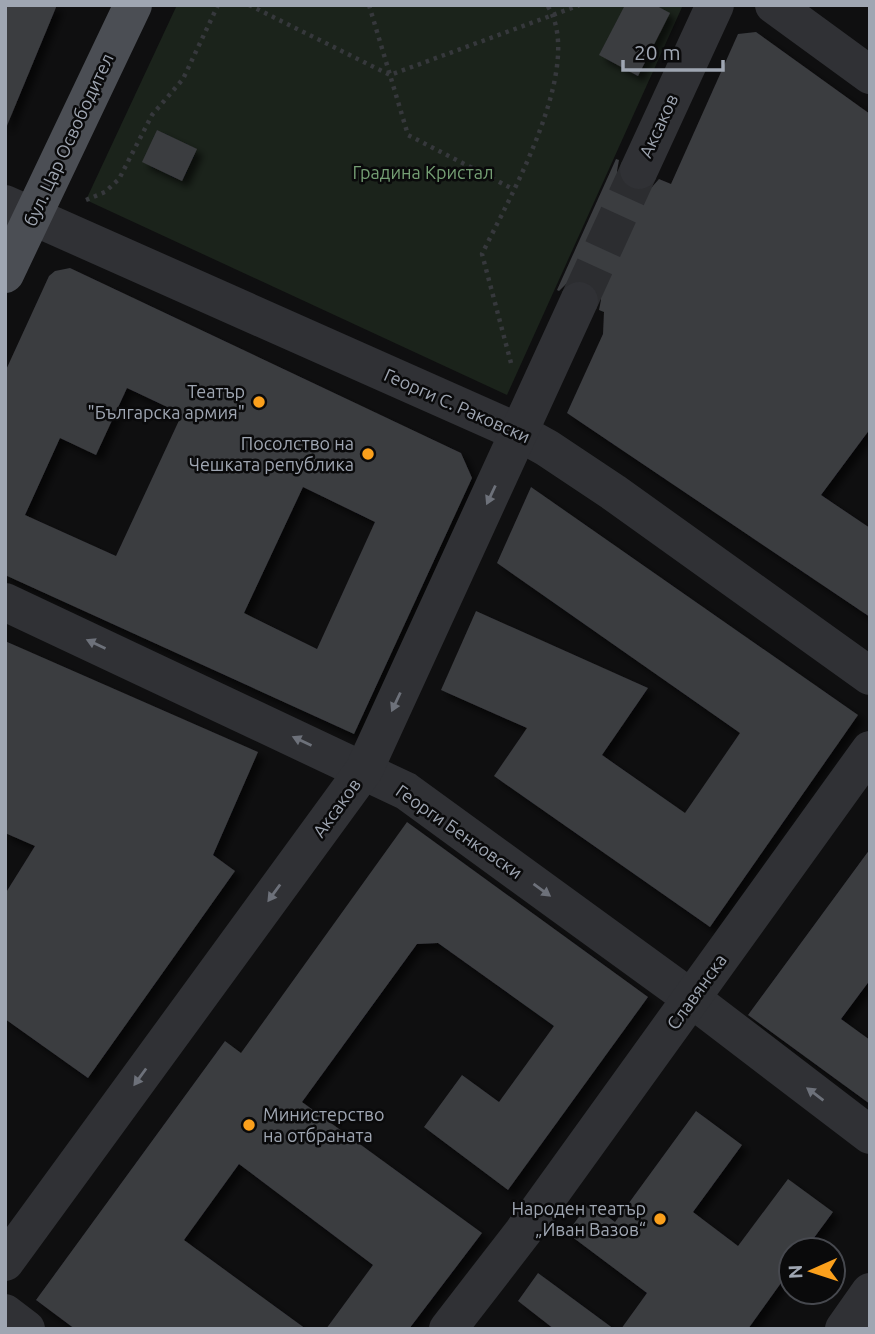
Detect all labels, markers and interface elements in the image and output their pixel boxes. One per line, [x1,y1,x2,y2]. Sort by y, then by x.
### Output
scale bar [623,28,723,72]
text: 20 m [634,40,681,64]
street label: бул. Цар Освободител [19,50,117,229]
street label: Аксаков [635,91,681,160]
park label: Градина Кристал [353,162,493,182]
street label: Георги С. Раковски [381,364,534,446]
place label: Театър "Българска армия" [88,381,245,422]
marker: Театър "Българска армия" [251,394,267,410]
place label: Посолство на Чешката република [189,433,354,474]
marker: Посолство на Чешката република [360,446,376,462]
one-way arrow [485,485,496,506]
one-way arrow [86,639,107,650]
one-way arrow [390,692,402,712]
one-way arrow [292,735,312,747]
street label: Аксаков [308,774,364,841]
street label: Георги Бенковски [393,780,527,882]
one-way arrow [533,883,551,897]
one-way arrow [268,884,282,902]
street label: Славянска [662,950,730,1033]
one-way arrow [134,1068,148,1086]
one-way arrow [807,1086,825,1101]
place label: Министерство на отбраната [263,1104,385,1145]
marker: Министерство на отбраната [241,1117,257,1133]
place label: Народен театър „Иван Вазов“ [511,1198,646,1239]
marker: Народен театър „Иван Вазов“ [652,1211,668,1227]
north arrow [777,1236,847,1306]
text: N [784,1264,806,1280]

